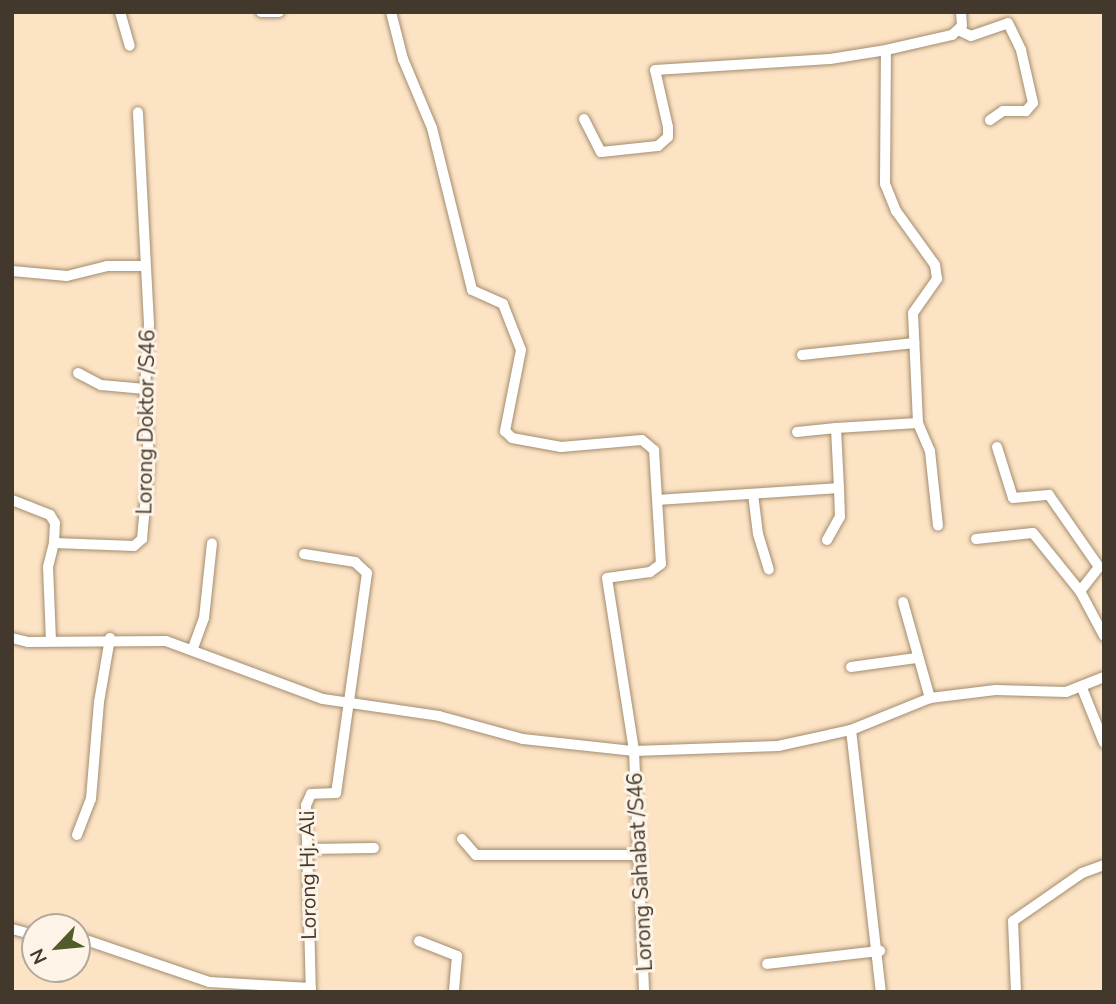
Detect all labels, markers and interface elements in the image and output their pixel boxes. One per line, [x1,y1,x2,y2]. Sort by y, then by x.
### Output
street label: Lorong Doktor /S46 [132,329,160,515]
street label: Lorong Sahabat /S46 [622,772,658,972]
street label: Lorong Hj. Ali [294,810,322,940]
north arrow [21,913,91,983]
text: N [24,944,54,968]

